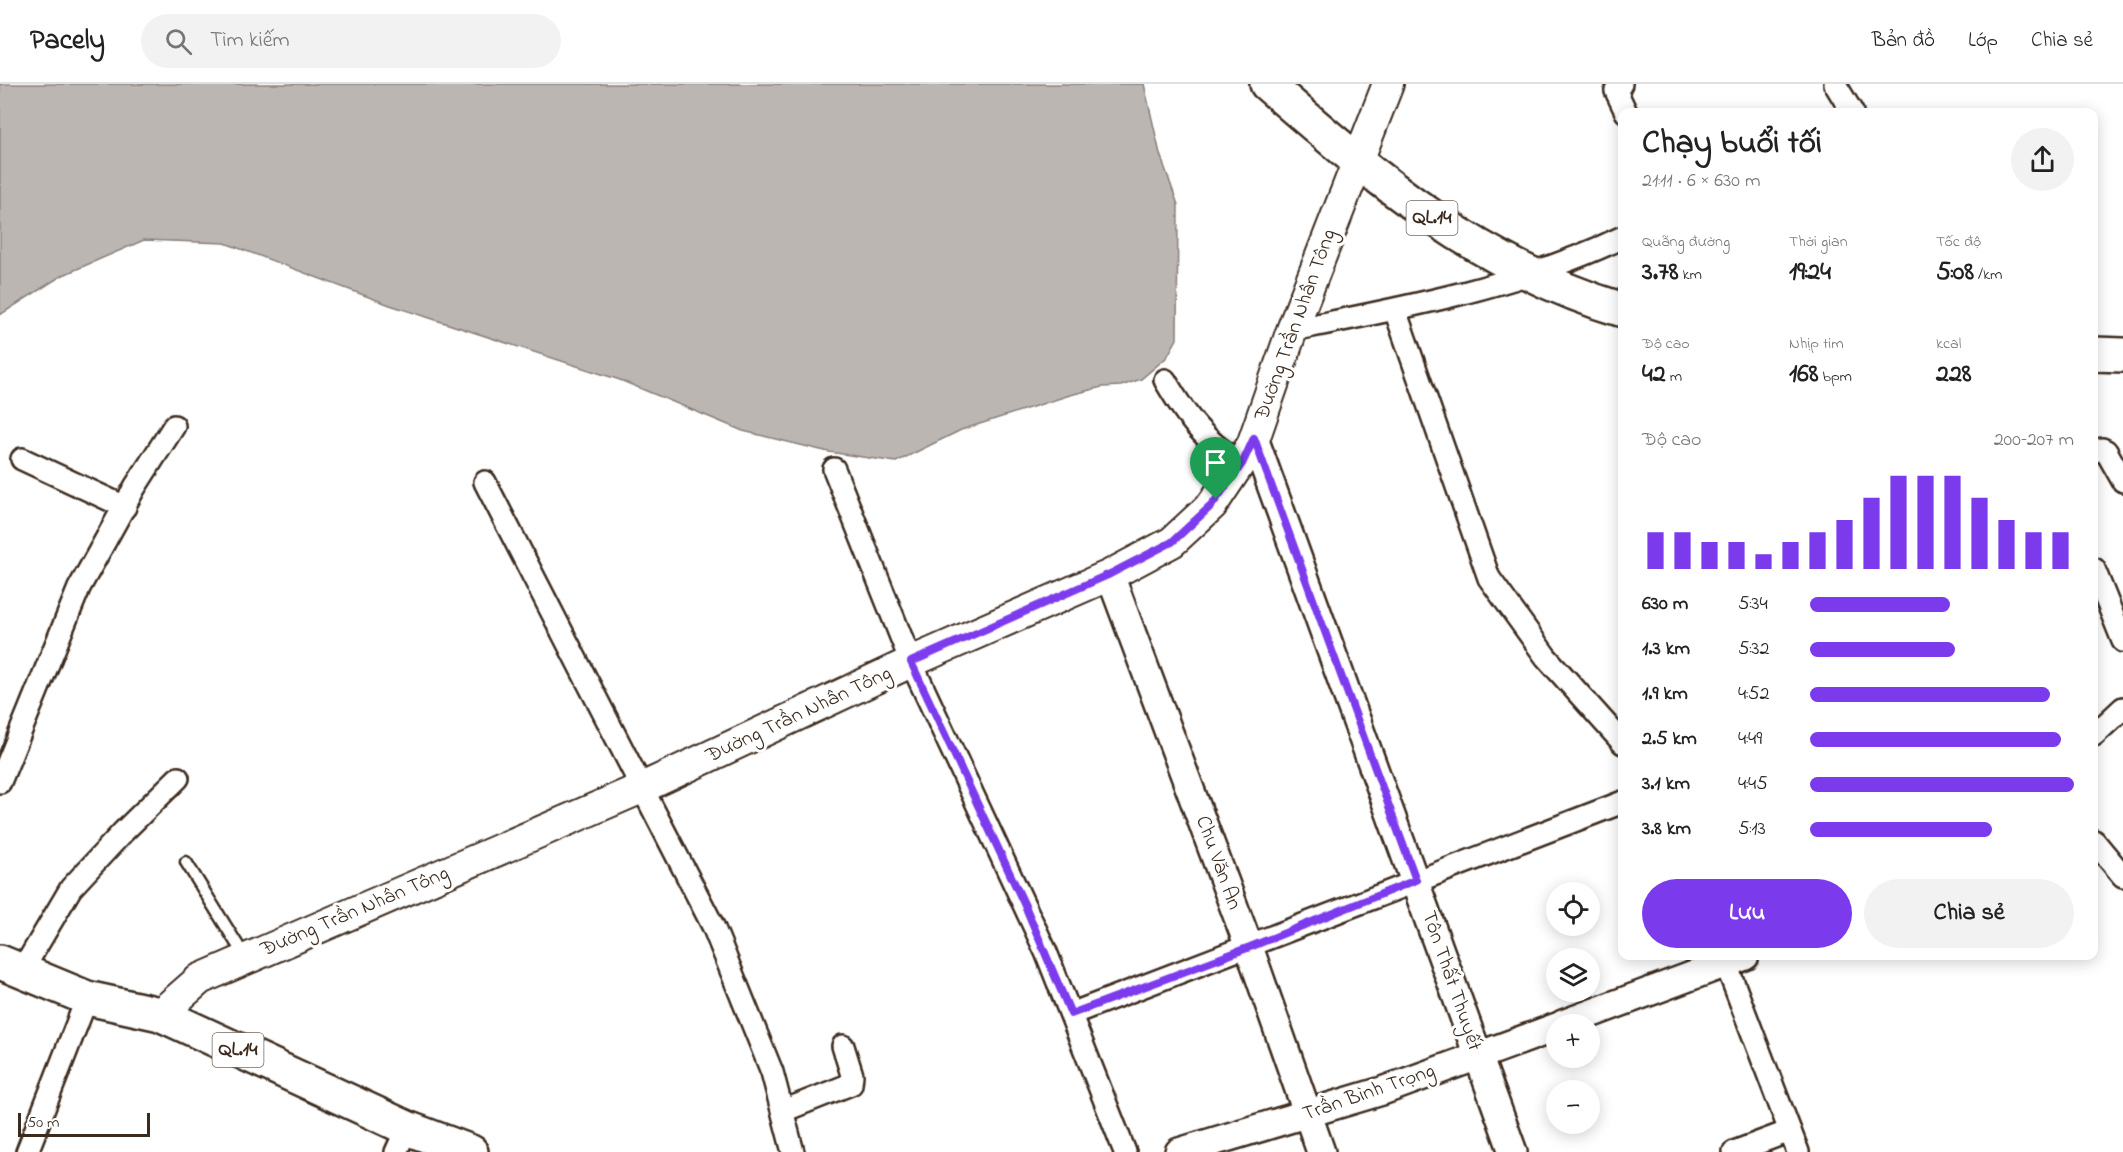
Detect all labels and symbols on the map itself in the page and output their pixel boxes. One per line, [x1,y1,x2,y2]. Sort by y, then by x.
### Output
road number: QL.14 [1406,201,1458,235]
street label: Đường Trần Nhân Tông [1247,225,1346,427]
pin [1190,437,1241,499]
street label: Đường Trần Nhân Tông [700,659,898,773]
street label: Chu Văn An [1187,812,1249,914]
street label: Đường Trần Nhân Tông [255,859,455,967]
street label: Tôn Thất Thuyết [1411,907,1489,1056]
road number: QL.14 [212,1033,264,1067]
street label: Trần Bình Trọng [1299,1056,1440,1132]
scale bar [18,1110,150,1138]

